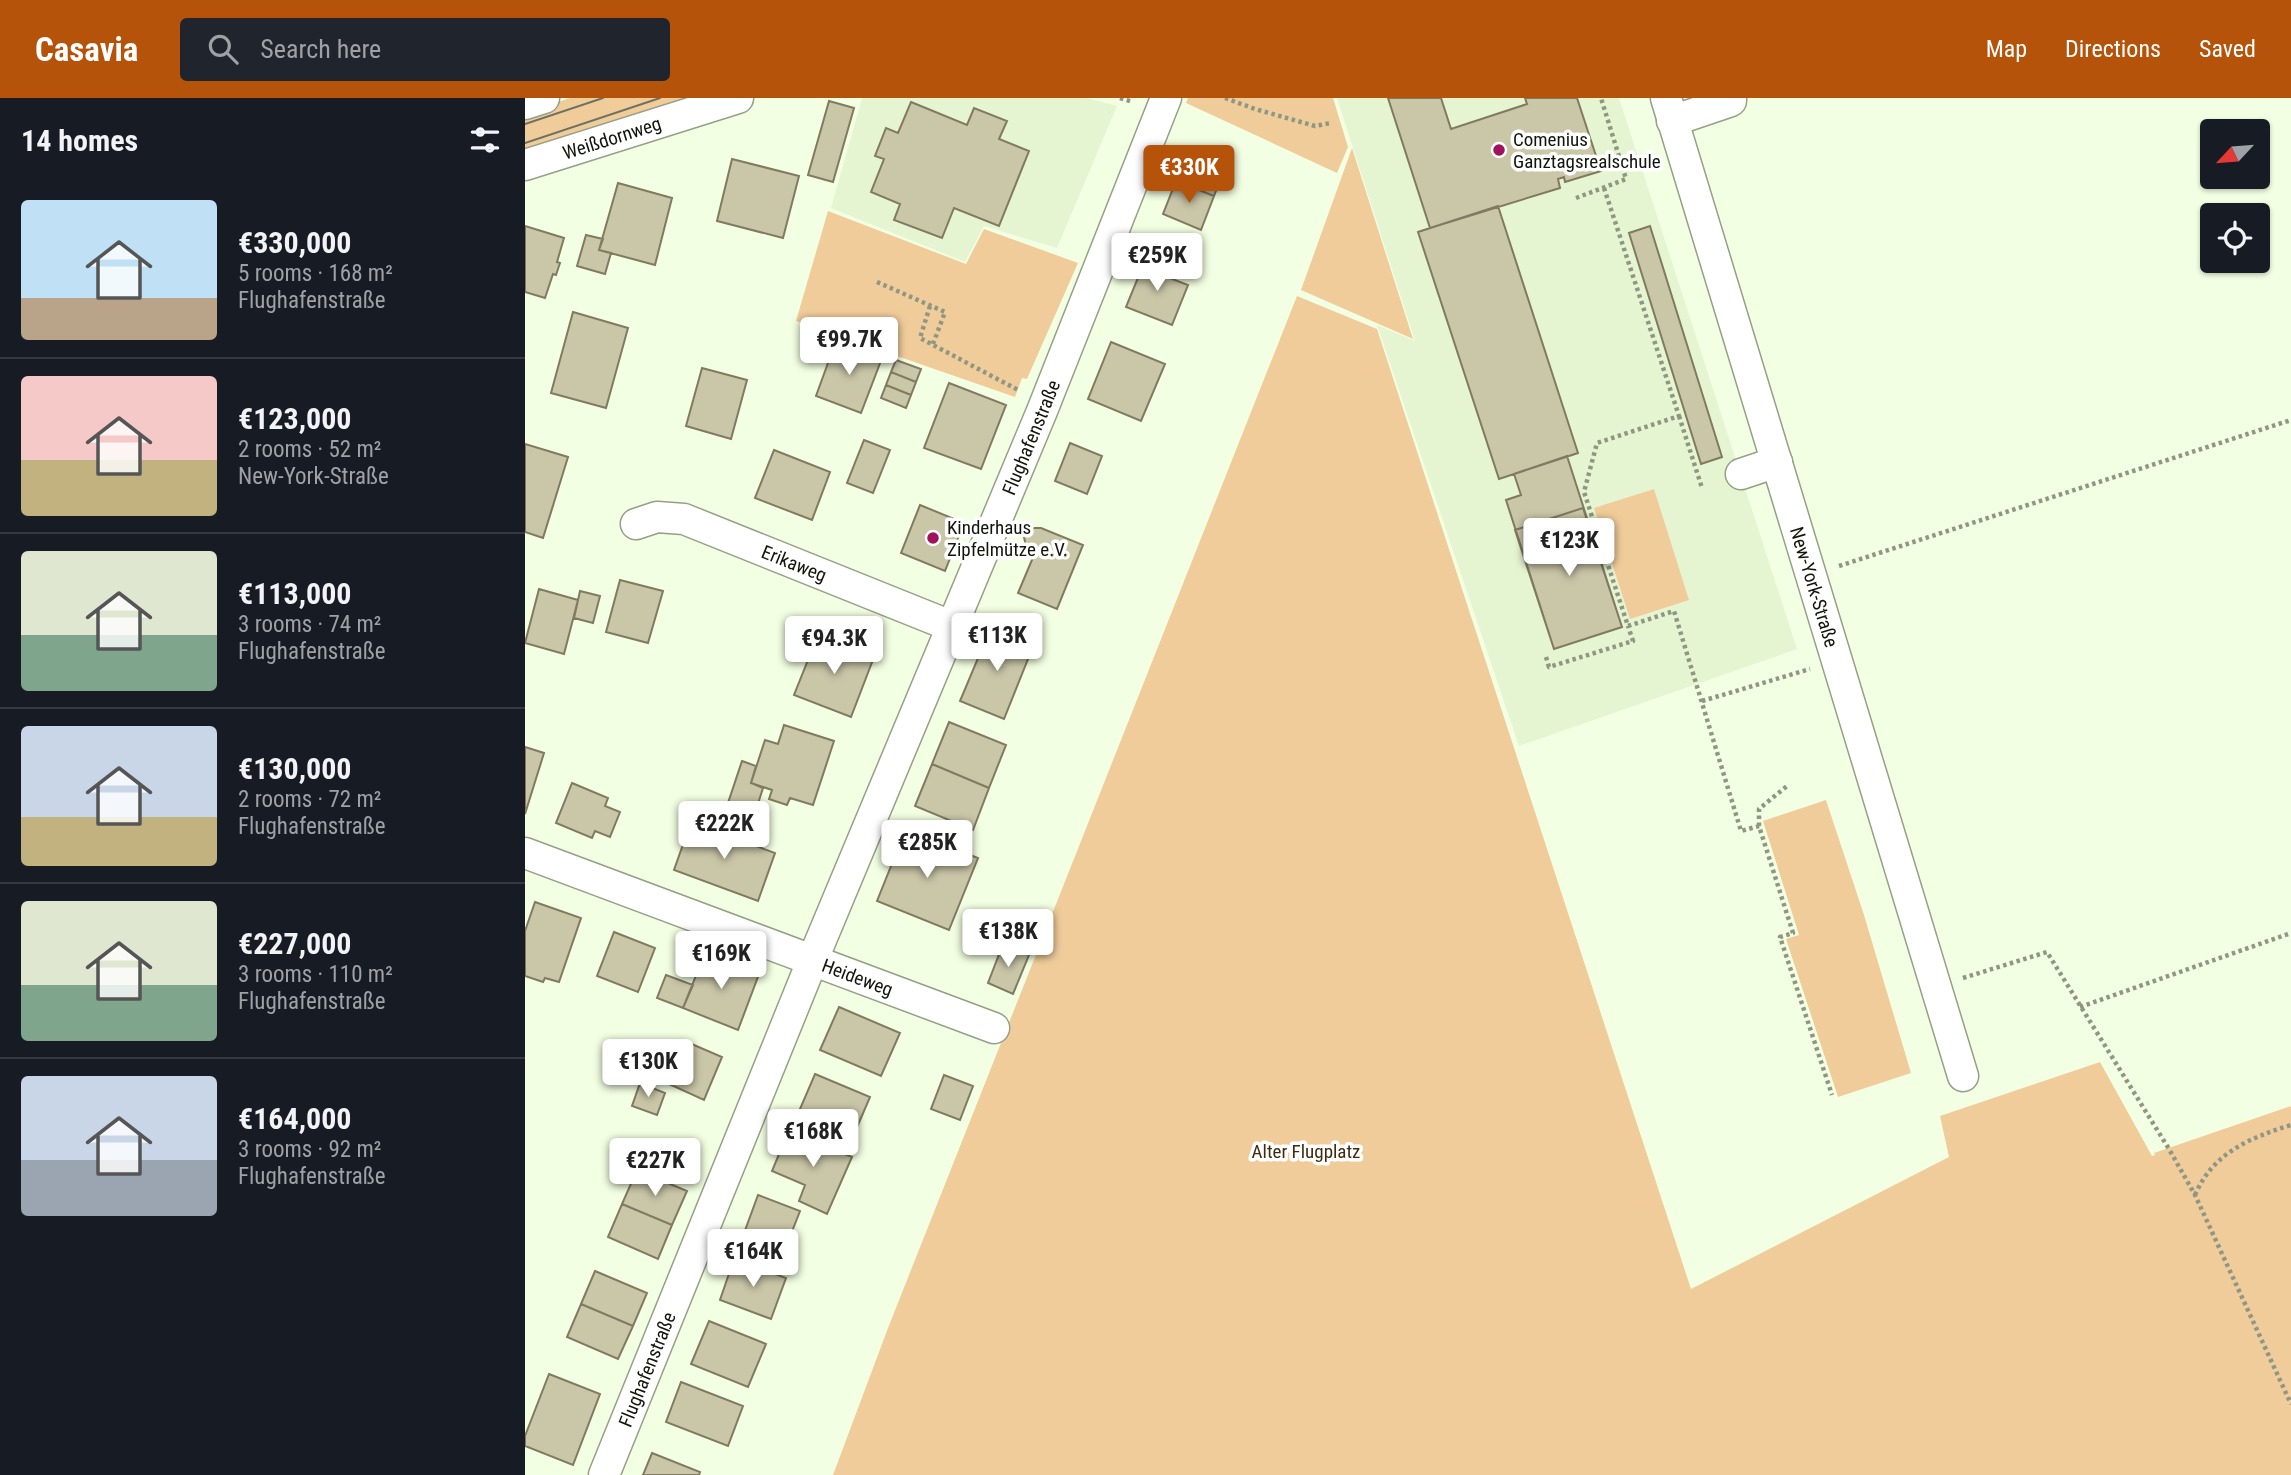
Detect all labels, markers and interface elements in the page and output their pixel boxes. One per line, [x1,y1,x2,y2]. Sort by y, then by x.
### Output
search box [180,18,670,81]
text: Casavia [35,30,138,69]
icon: search [204,30,242,68]
text: Search here [260,34,381,64]
text: Map [1986,35,2027,63]
text: Directions [2065,35,2161,63]
text: Saved [2199,35,2256,63]
street label: Weißdornweg [560,112,664,164]
north arrow [2200,119,2270,189]
map controls [2200,119,2270,273]
icon: filters [466,121,504,159]
text: 14 homes [21,123,138,158]
place label: Comenius Ganztagsrealschule [1513,128,1661,173]
marker: Comenius Ganztagsrealschule [1491,142,1507,158]
pin: €330K [1140,146,1238,205]
text: €330K [1159,154,1219,181]
button: locate [2200,203,2270,273]
text: €330,000 [238,225,351,260]
icon: home [77,228,161,312]
pin: €259K [1108,234,1206,293]
text: €259K [1127,242,1187,269]
text: 5 rooms · 168 m² [238,260,393,287]
text: Flughafenstraße [238,287,386,314]
pin: €99.7K [792,317,906,377]
text: €99.7K [816,326,882,353]
street label: Flughafenstraße [997,377,1065,498]
text: €123,000 [238,401,351,436]
icon: home [77,404,161,488]
text: 2 rooms · 52 m² [238,436,381,463]
text: New-York-Straße [238,463,389,490]
place label: Kinderhaus Zipfelmütze e.V. [947,516,1068,561]
pin: €123K [1520,518,1618,578]
street label: New-York-Straße [1785,524,1843,650]
text: €123K [1539,527,1599,554]
marker: Kinderhaus Zipfelmütze e.V. [925,530,941,546]
street label: Erikaweg [758,540,830,587]
text: €113,000 [238,576,351,611]
icon: home [77,579,161,663]
text: 3 rooms · 74 m² [238,611,381,638]
pin: €113K [948,614,1046,673]
pin: €94.3K [777,616,891,676]
text: €113K [967,622,1027,649]
text: €94.3K [801,625,867,652]
text: Flughafenstraße [238,638,386,665]
text: €130,000 [238,751,351,786]
icon: home [77,754,161,838]
text: 2 rooms · 72 m² [238,786,381,813]
pin: €222K [675,802,773,861]
text: €222K [694,810,754,837]
text: Flughafenstraße [238,813,386,840]
pin: €285K [878,820,976,880]
text: €285K [897,829,957,856]
pin: €138K [959,910,1057,969]
text: €138K [978,918,1038,945]
text: €227,000 [238,926,351,961]
icon: home [77,929,161,1013]
pin: €169K [672,932,770,991]
text: €169K [691,940,751,967]
street label: Heideweg [819,954,896,1001]
text: 3 rooms · 110 m² [238,961,393,988]
text: Flughafenstraße [238,988,386,1015]
pin: €130K [599,1040,697,1099]
text: €130K [618,1048,678,1075]
text: €164,000 [238,1101,351,1136]
icon: home [77,1104,161,1188]
pin: €168K [764,1110,862,1169]
text: €168K [783,1118,843,1145]
text: 3 rooms · 92 m² [238,1136,381,1163]
pin: €227K [606,1138,704,1198]
park label: Alter Flugplatz [1252,1140,1360,1163]
text: €227K [625,1147,685,1174]
text: Flughafenstraße [238,1163,386,1190]
pin: €164K [704,1230,802,1289]
text: €164K [723,1238,783,1265]
street label: Flughafenstraße [614,1309,681,1430]

